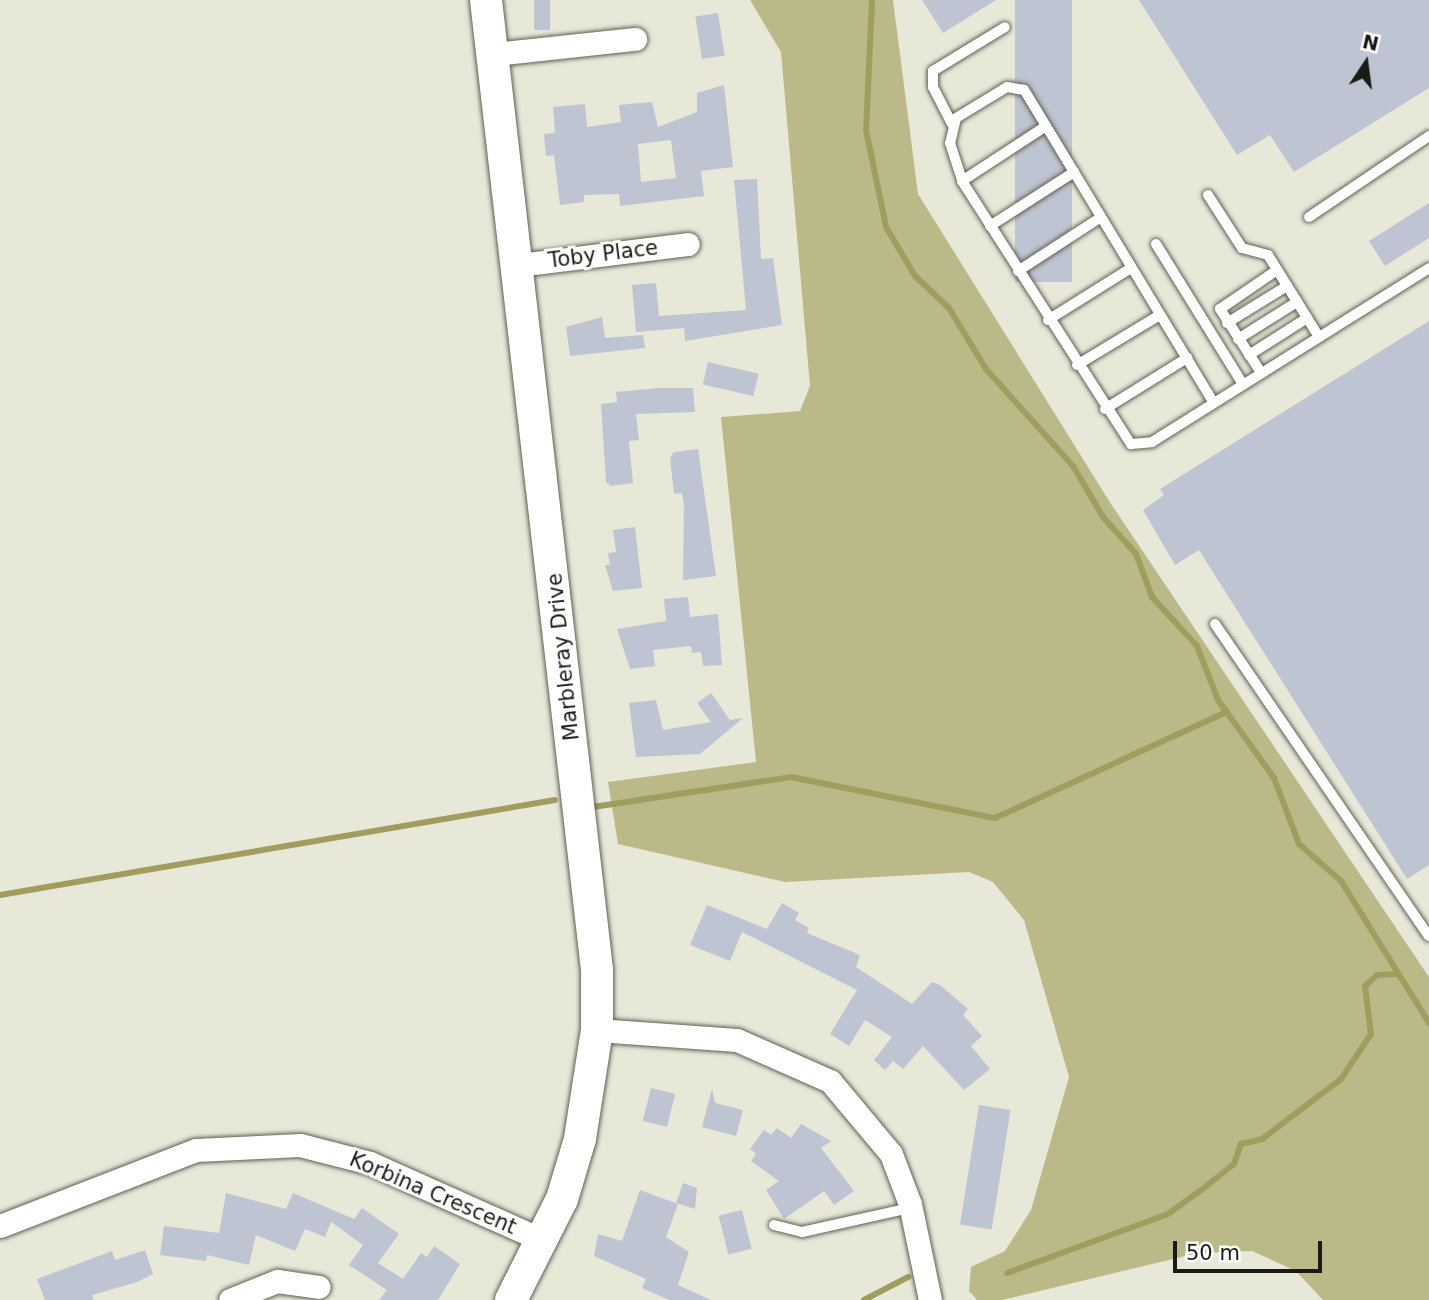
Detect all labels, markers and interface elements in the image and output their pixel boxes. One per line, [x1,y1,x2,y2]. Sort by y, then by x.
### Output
north arrow [1331,28,1401,98]
text: N [1361,30,1381,55]
street label: Toby Place [547,235,659,273]
street label: Marbleray Drive [542,572,584,742]
street label: Korbina Crescent [346,1146,520,1240]
scale bar [1177,1226,1326,1270]
text: 50 m [1186,1241,1240,1265]

